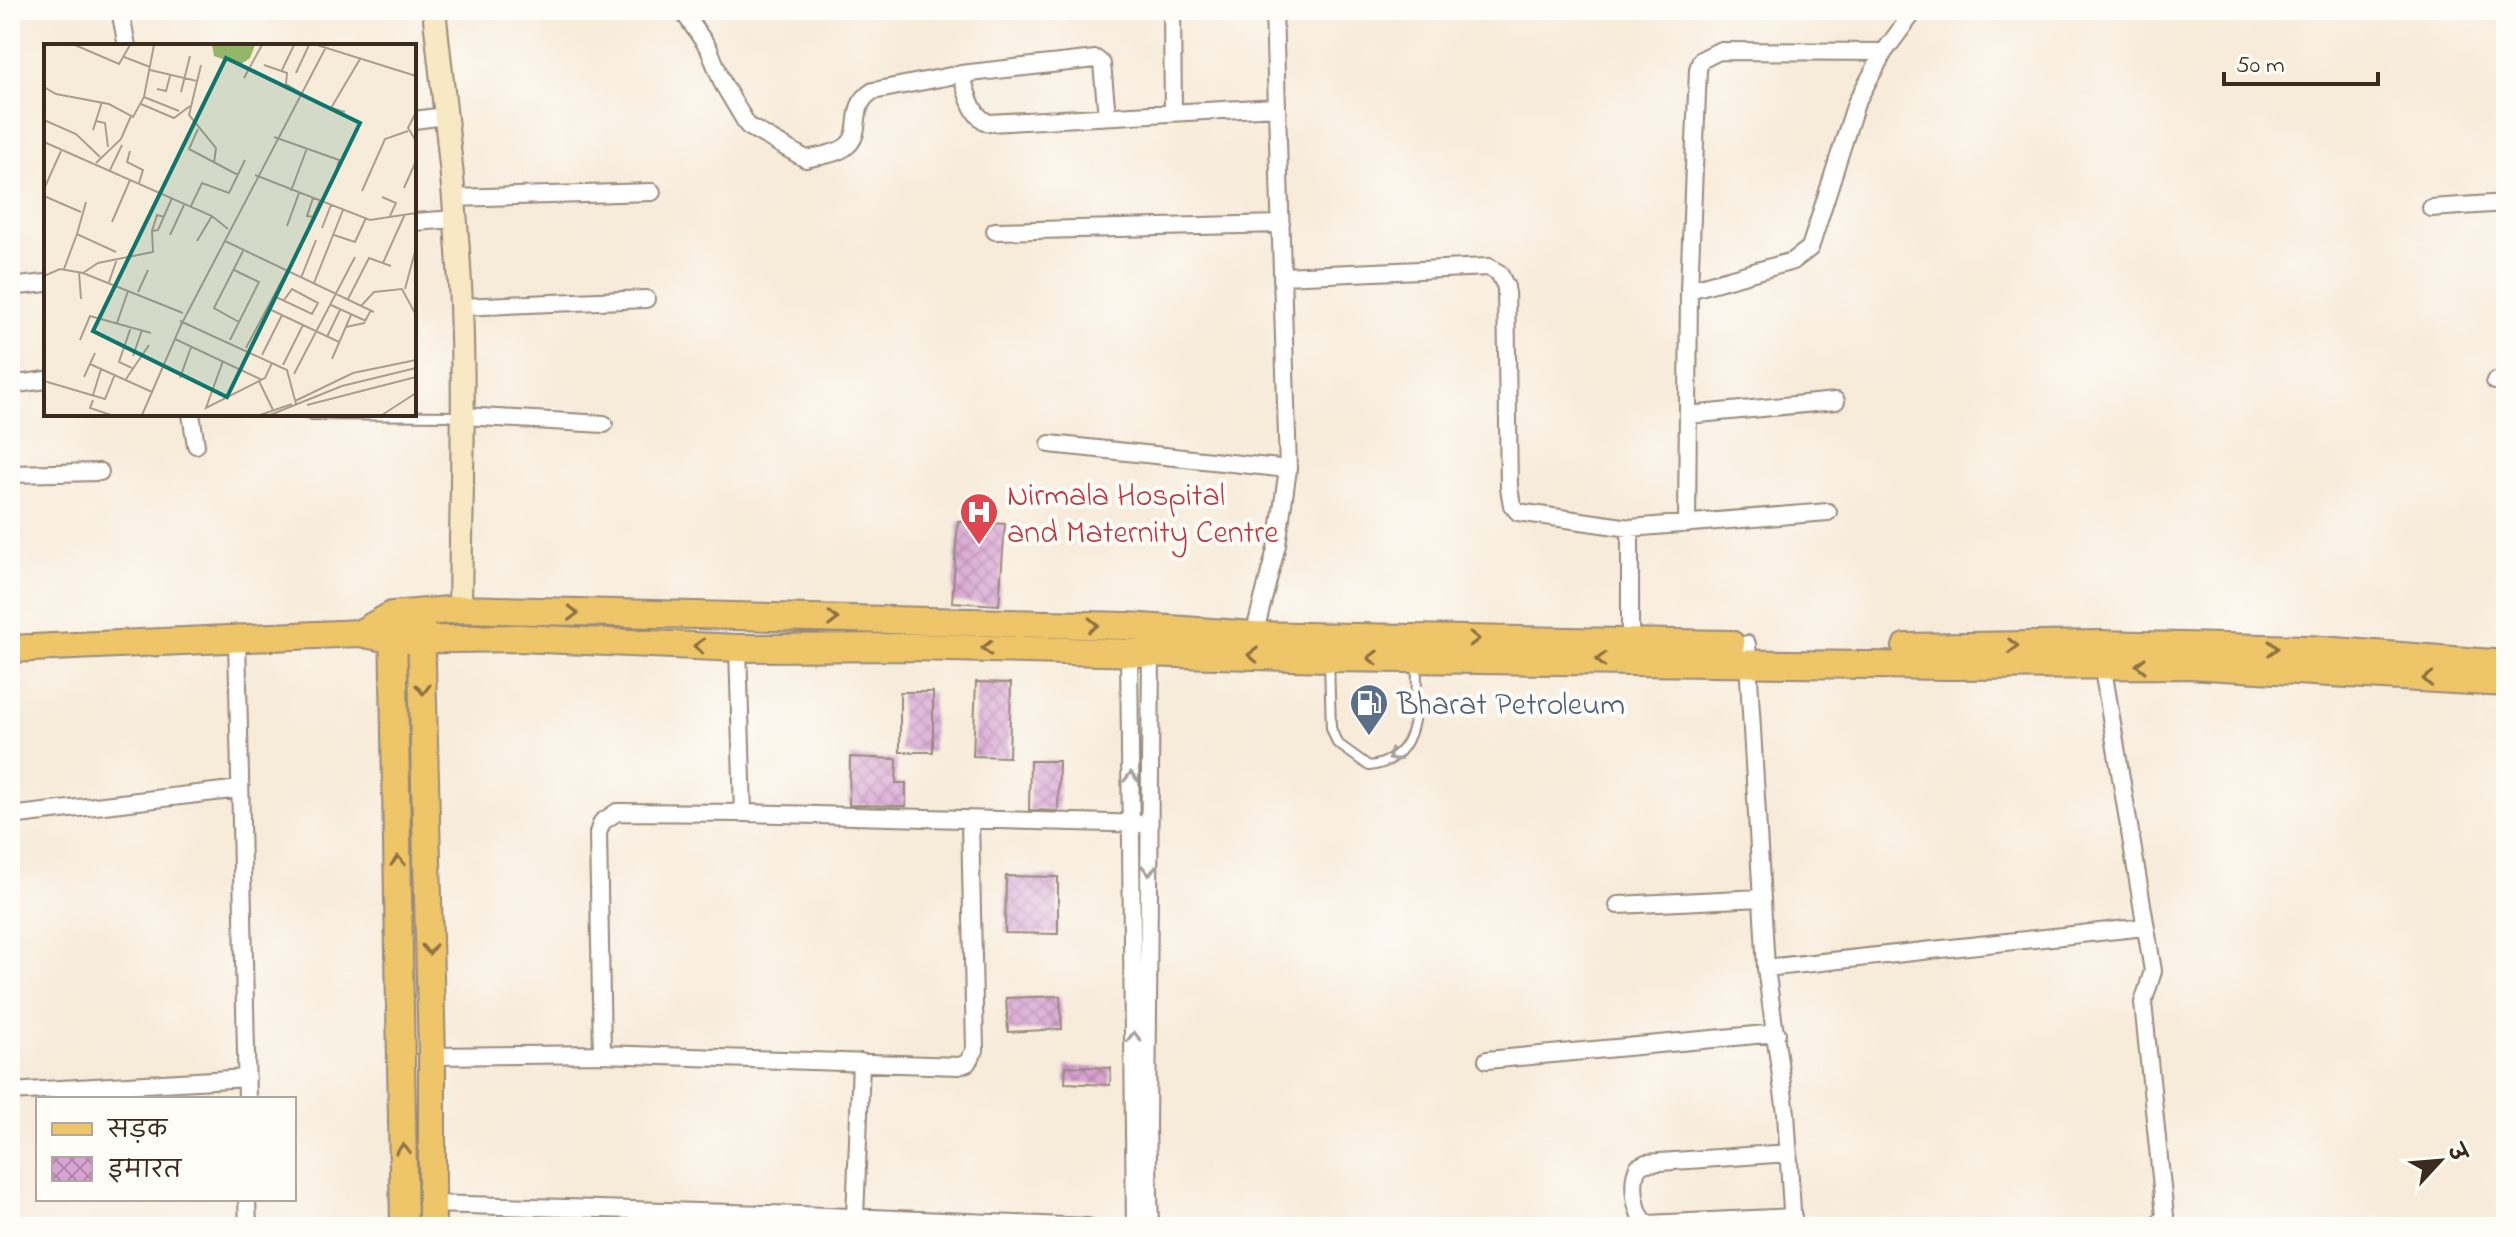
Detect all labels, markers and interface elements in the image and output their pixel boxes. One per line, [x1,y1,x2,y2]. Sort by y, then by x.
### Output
scale bar [2224,36,2378,86]
inset map [44,44,416,416]
text: 50 m [2236,49,2285,84]
place label: Nirmala Hospital and Maternity Centre [1007,474,1279,558]
hospital icon: Nirmala Hospital and Maternity Centre [958,491,1000,546]
one-way arrow [567,604,580,621]
one-way arrow [827,610,840,628]
one-way arrow [1087,616,1100,634]
one-way arrow [1468,630,1481,648]
one-way arrow [2007,637,2020,654]
one-way arrow [692,638,705,655]
one-way arrow [980,640,993,657]
one-way arrow [2267,640,2280,657]
one-way arrow [1246,647,1259,664]
one-way arrow [1366,649,1379,667]
one-way arrow [1594,651,1607,669]
one-way arrow [2134,656,2147,674]
one-way arrow [2421,671,2434,688]
fuel station icon: Bharat Petroleum [1348,682,1390,737]
one-way arrow [414,683,431,696]
place label: Bharat Petroleum [1396,683,1625,730]
one-way arrow [1387,747,1402,761]
one-way arrow [1123,770,1140,783]
one-way arrow [389,854,407,867]
one-way arrow [1140,864,1158,877]
one-way arrow [420,943,438,956]
one-way arrow [1125,1030,1142,1043]
legend [36,1097,296,1201]
text: सड़क [106,1114,169,1149]
north arrow [2400,1121,2480,1201]
text: उ [2437,1138,2474,1169]
one-way arrow [394,1142,411,1155]
text: इमारत [108,1154,183,1189]

